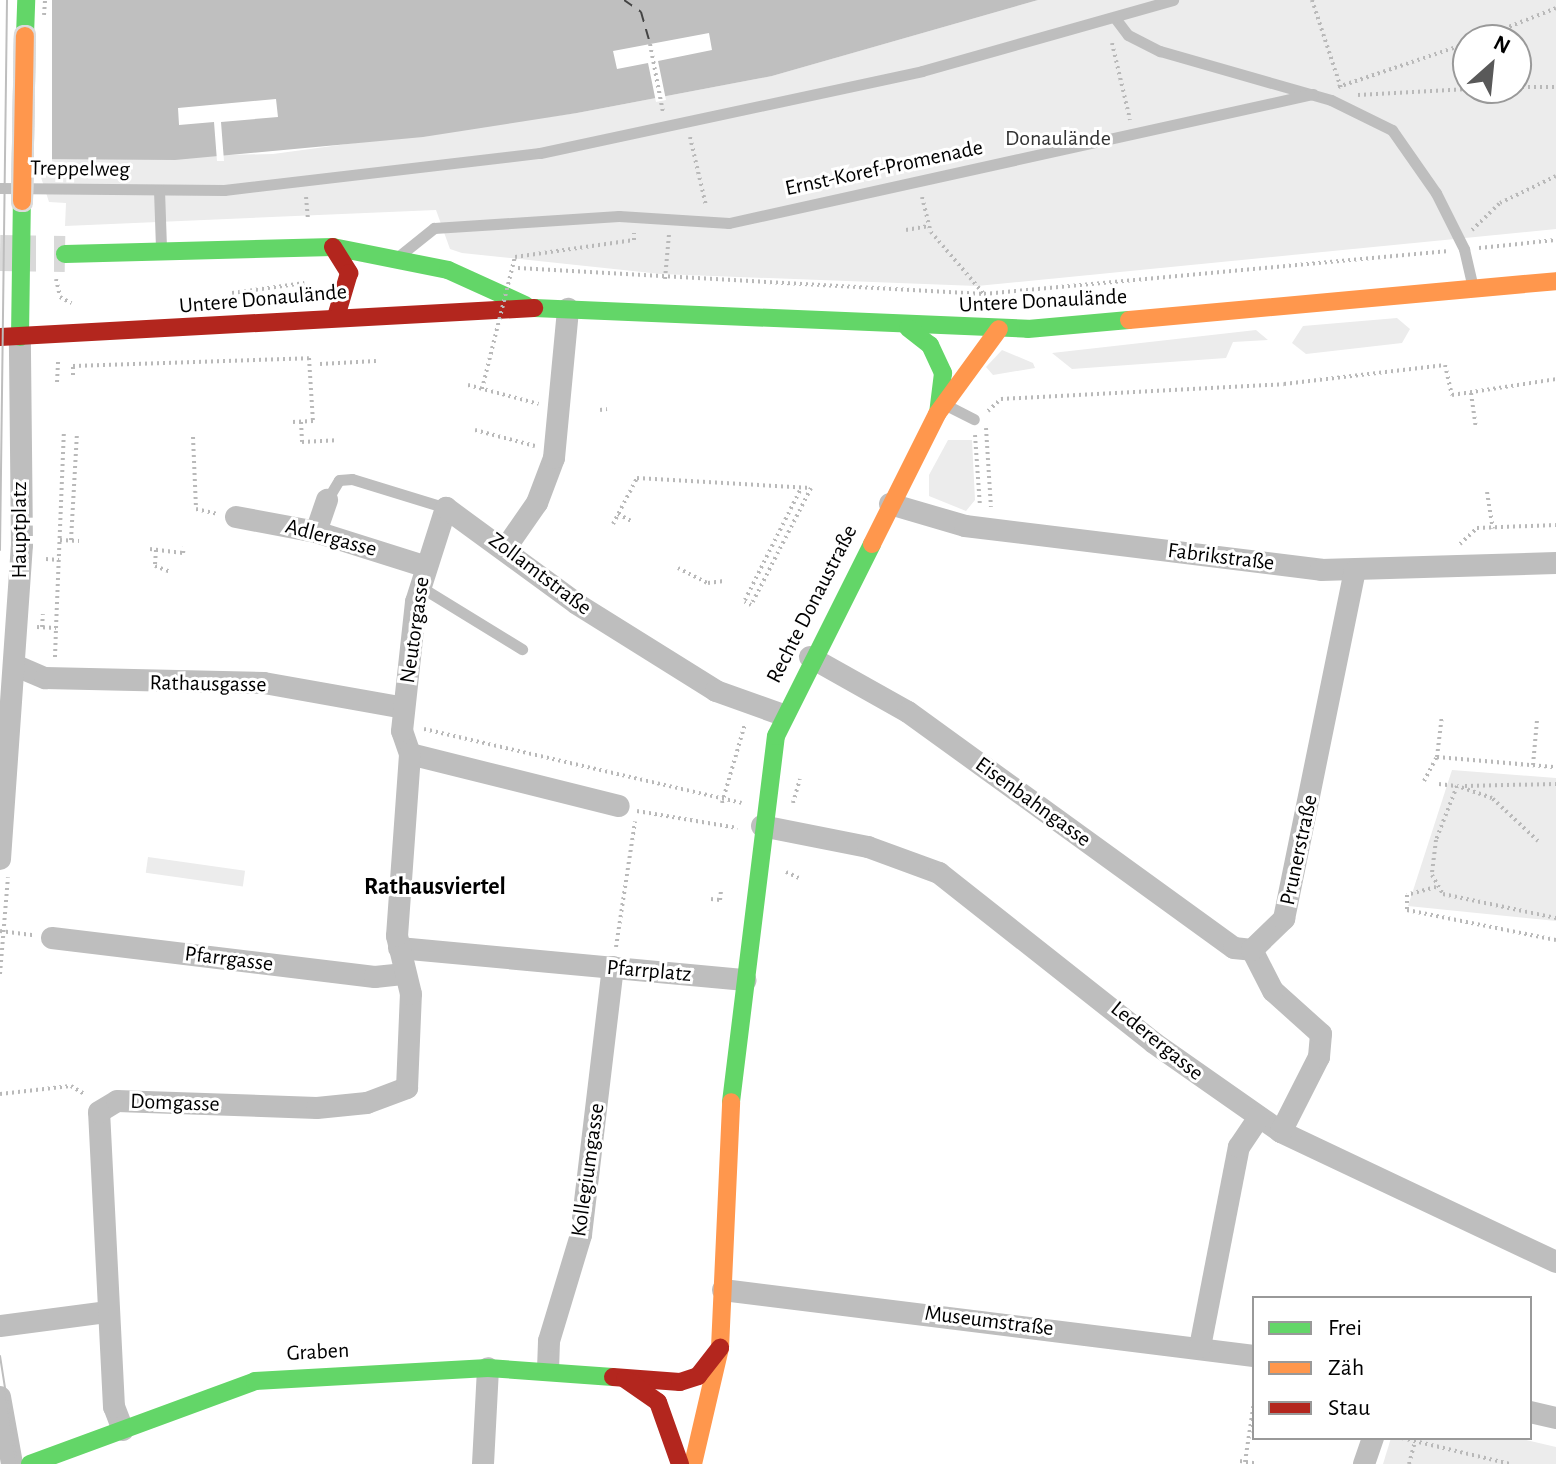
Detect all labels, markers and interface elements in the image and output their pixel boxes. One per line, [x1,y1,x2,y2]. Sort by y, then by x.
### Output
north arrow [1452,24,1532,104]
text: N [1490,31,1514,58]
park label: Donaulände [1005,126,1111,152]
street label: Ernst-Koref-Promenade [783,134,985,202]
street label: Treppelweg [30,155,130,183]
street label: Untere Donaulände [178,279,348,319]
street label: Untere Donaulände [958,283,1128,319]
street label: Hauptplatz [7,481,33,579]
street label: Adlergasse [282,513,380,563]
street label: Rechte Donaustraße [761,520,863,688]
street label: Zollamtstraße [483,527,597,621]
street label: Fabrikstraße [1166,537,1276,577]
street label: Neutorgasse [394,575,436,685]
street label: Rathausgasse [149,670,267,698]
street label: Eisenbahngasse [970,751,1096,853]
street label: Prunerstraße [1274,792,1324,908]
district label: Rathausviertel [364,874,506,902]
street label: Pfarrgasse [183,940,275,978]
street label: Pfarrplatz [606,954,692,988]
street label: Lederergasse [1105,996,1209,1086]
street label: Domgasse [130,1088,220,1118]
street label: Kollegiumgasse [566,1101,610,1239]
legend [1252,1296,1532,1440]
street label: Museumstraße [923,1300,1055,1342]
text: Frei [1328,1316,1362,1340]
street label: Graben [286,1337,350,1367]
text: Zäh [1328,1356,1364,1380]
text: Stau [1328,1396,1370,1420]

